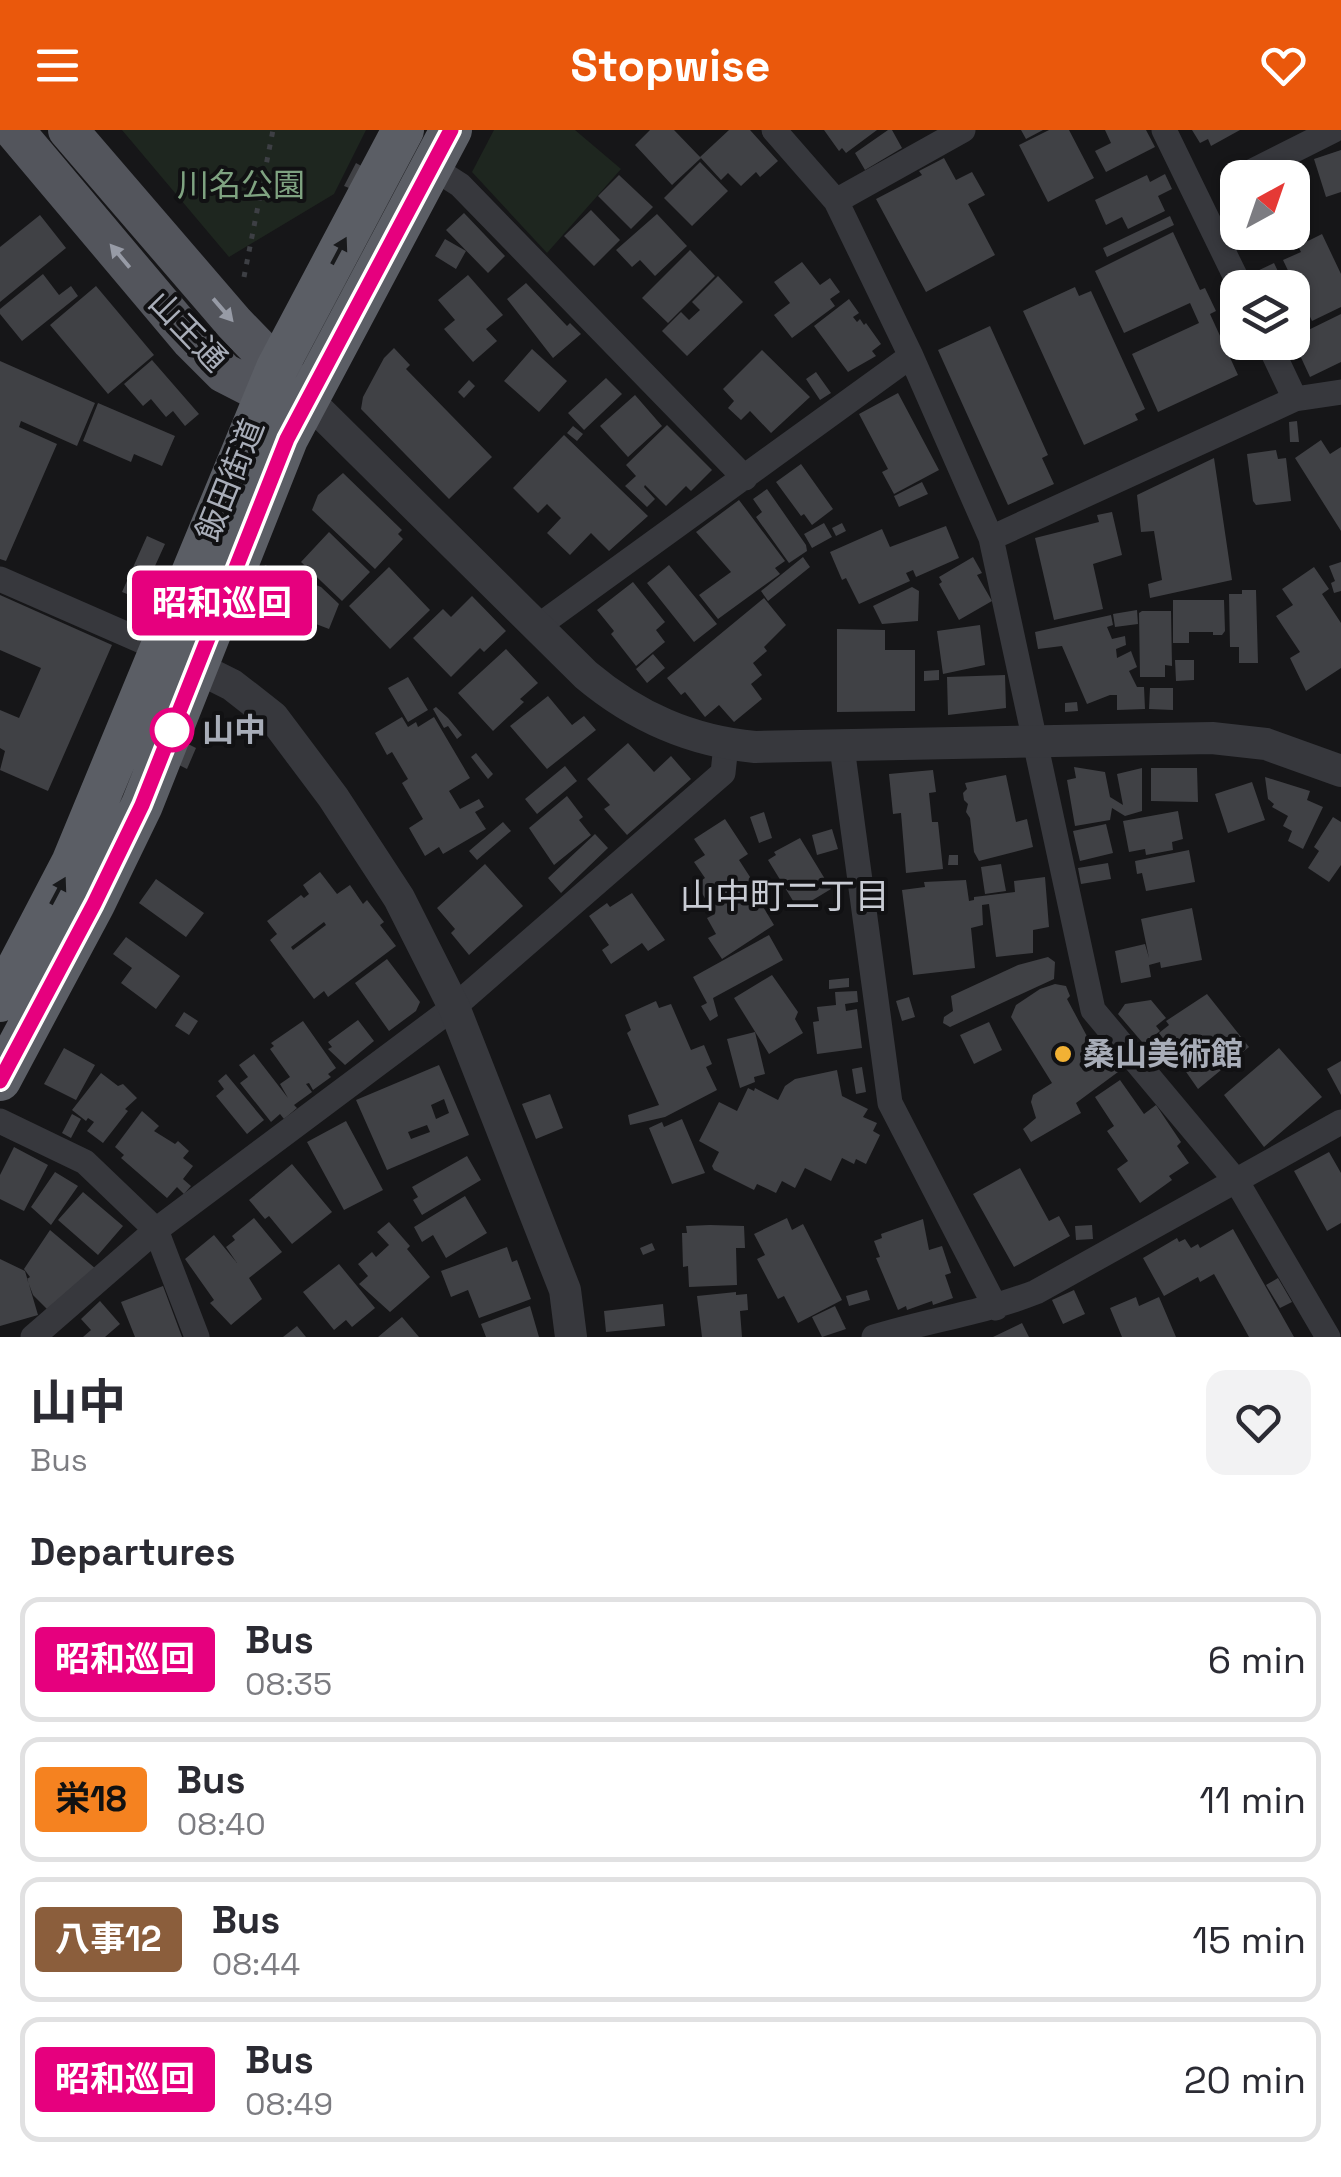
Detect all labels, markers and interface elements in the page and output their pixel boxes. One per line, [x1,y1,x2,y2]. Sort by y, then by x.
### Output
text: Stopwise [571,37,770,94]
icon: menu [30,38,85,93]
icon: heart [1256,38,1311,93]
north arrow [1220,160,1310,250]
map controls [1220,160,1310,360]
park label: 川名公園 [177,165,305,205]
one-way arrow [331,236,348,265]
one-way arrow [110,244,131,269]
button: layers [1220,270,1310,360]
street label: 山王通 [140,283,236,379]
one-way arrow [211,297,233,322]
street label: 飯田街道 [187,413,273,547]
line badge: 昭和巡回 [152,570,292,636]
text: 昭和巡回 [152,581,292,625]
marker: 山中 [151,709,193,751]
place label: 山中 [202,710,266,750]
district label: 山中町二丁目 [680,874,890,918]
one-way arrow [49,876,66,905]
place label: 桑山美術館 [1083,1034,1243,1074]
marker: 桑山美術館 [1052,1043,1074,1065]
button: heart [1206,1370,1311,1475]
text: 山中 [30,1372,126,1433]
text: Bus [30,1440,88,1480]
text: Departures [30,1528,235,1576]
text: Bus [245,1616,314,1664]
text: 6 min [1208,1636,1306,1684]
text: 昭和巡回 [55,1637,195,1681]
text: 08:35 [245,1664,332,1704]
text: Bus [177,1756,245,1804]
text: 11 min [1199,1776,1306,1824]
text: 栄18 [55,1777,127,1821]
text: 08:40 [177,1804,266,1844]
text: Bus [212,1896,280,1944]
text: 15 min [1192,1916,1306,1964]
text: 八事12 [55,1917,162,1961]
text: 08:44 [212,1944,300,1984]
text: Bus [245,2036,314,2084]
text: 20 min [1184,2056,1306,2104]
text: 昭和巡回 [55,2057,195,2101]
text: 08:49 [245,2084,333,2124]

